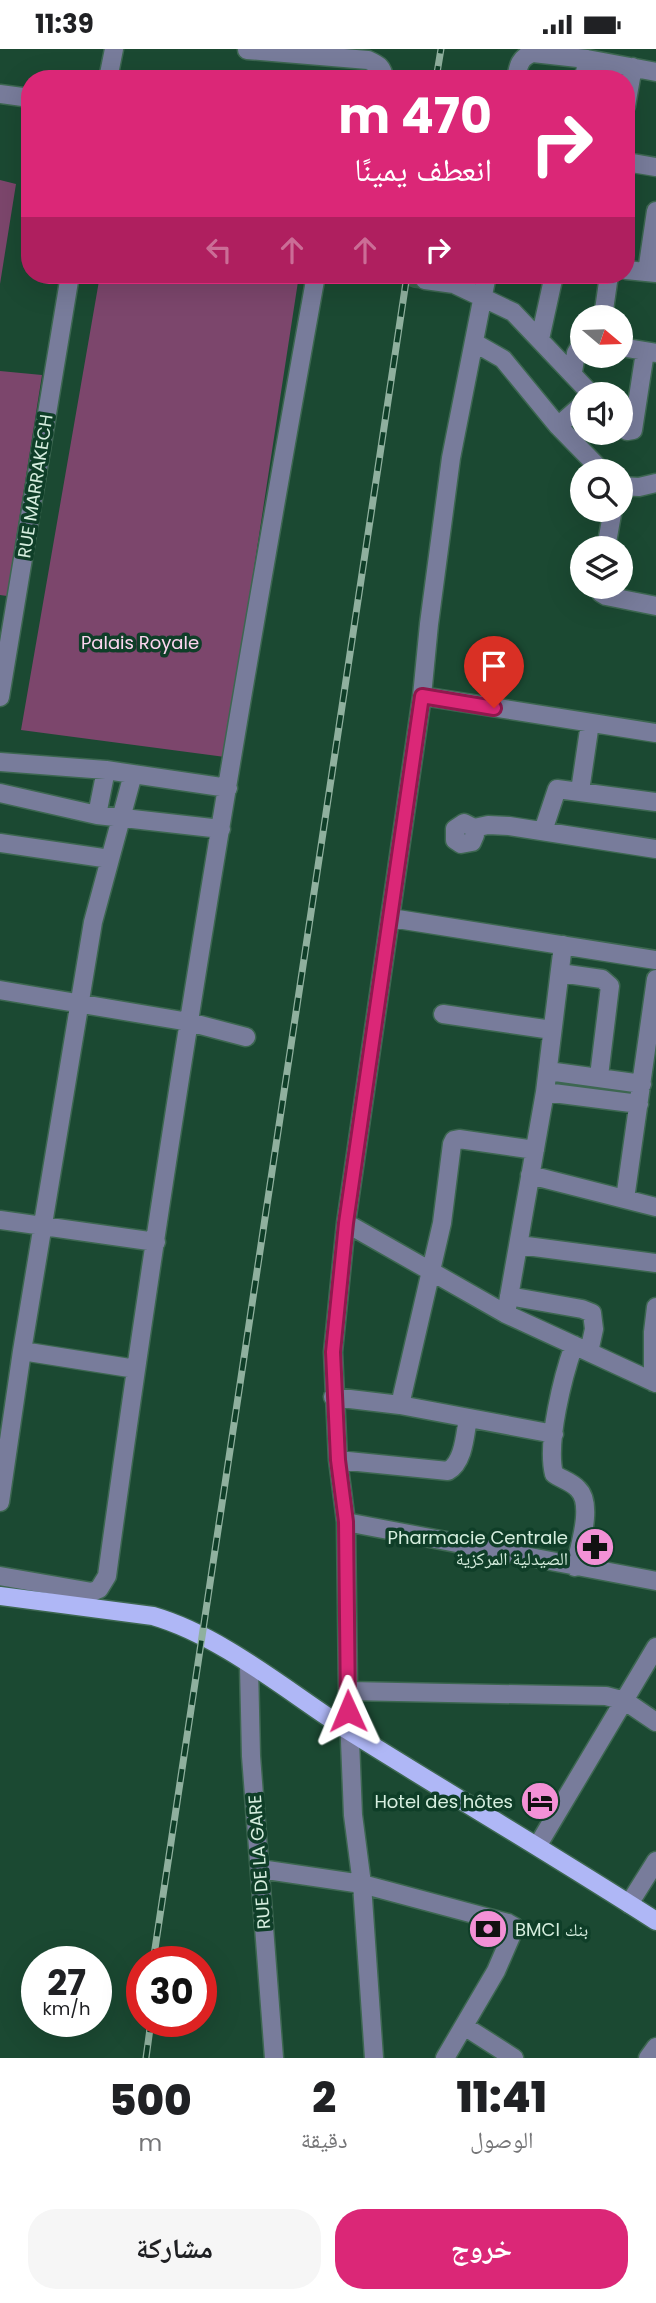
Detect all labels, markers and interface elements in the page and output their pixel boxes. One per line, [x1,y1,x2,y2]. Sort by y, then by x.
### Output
text: 11:39 [35,6,94,42]
text: 470 m [338,82,492,150]
icon: right [516,98,607,189]
text: انعطف يمينًا [354,147,492,192]
icon: left [200,231,238,269]
icon: ahead [273,231,311,269]
icon: ahead [346,231,384,269]
icon: right [419,231,457,269]
north arrow [570,305,634,367]
map controls [570,305,633,599]
button: sound [570,382,633,445]
street label: RUE MARRAKECH [11,412,59,560]
button: search [570,459,633,522]
button: layers [570,536,633,599]
park label: Palais Royale [81,630,199,655]
pin [464,636,524,708]
icon: arrive [475,647,513,685]
place label: Pharmacie Centrale الصيدلية المركزية [388,1525,568,1571]
pharmacy icon: Pharmacie Centrale الصيدلية المركزية [574,1526,616,1568]
position arrow [311,1674,385,1748]
hotel icon: Hotel des hôtes [519,1780,561,1822]
place label: Hotel des hôtes [374,1789,513,1814]
street label: RUE DE LA GARE [242,1794,276,1930]
bank icon: BMCI بنك [467,1908,509,1950]
place label: BMCI بنك [515,1917,588,1942]
speed limit sign: 30 [126,1946,217,2037]
text: 27 [47,1958,86,2007]
text: km/h [43,1996,90,2021]
text: 2 [312,2068,336,2127]
text: 11:41 [457,2068,547,2127]
text: 500 [109,2071,192,2130]
text: دقيقة [301,2124,348,2156]
text: الوصول [470,2124,534,2156]
text: m [139,2127,162,2159]
button: مشاركة [28,2209,321,2289]
button: خروج [335,2209,628,2289]

